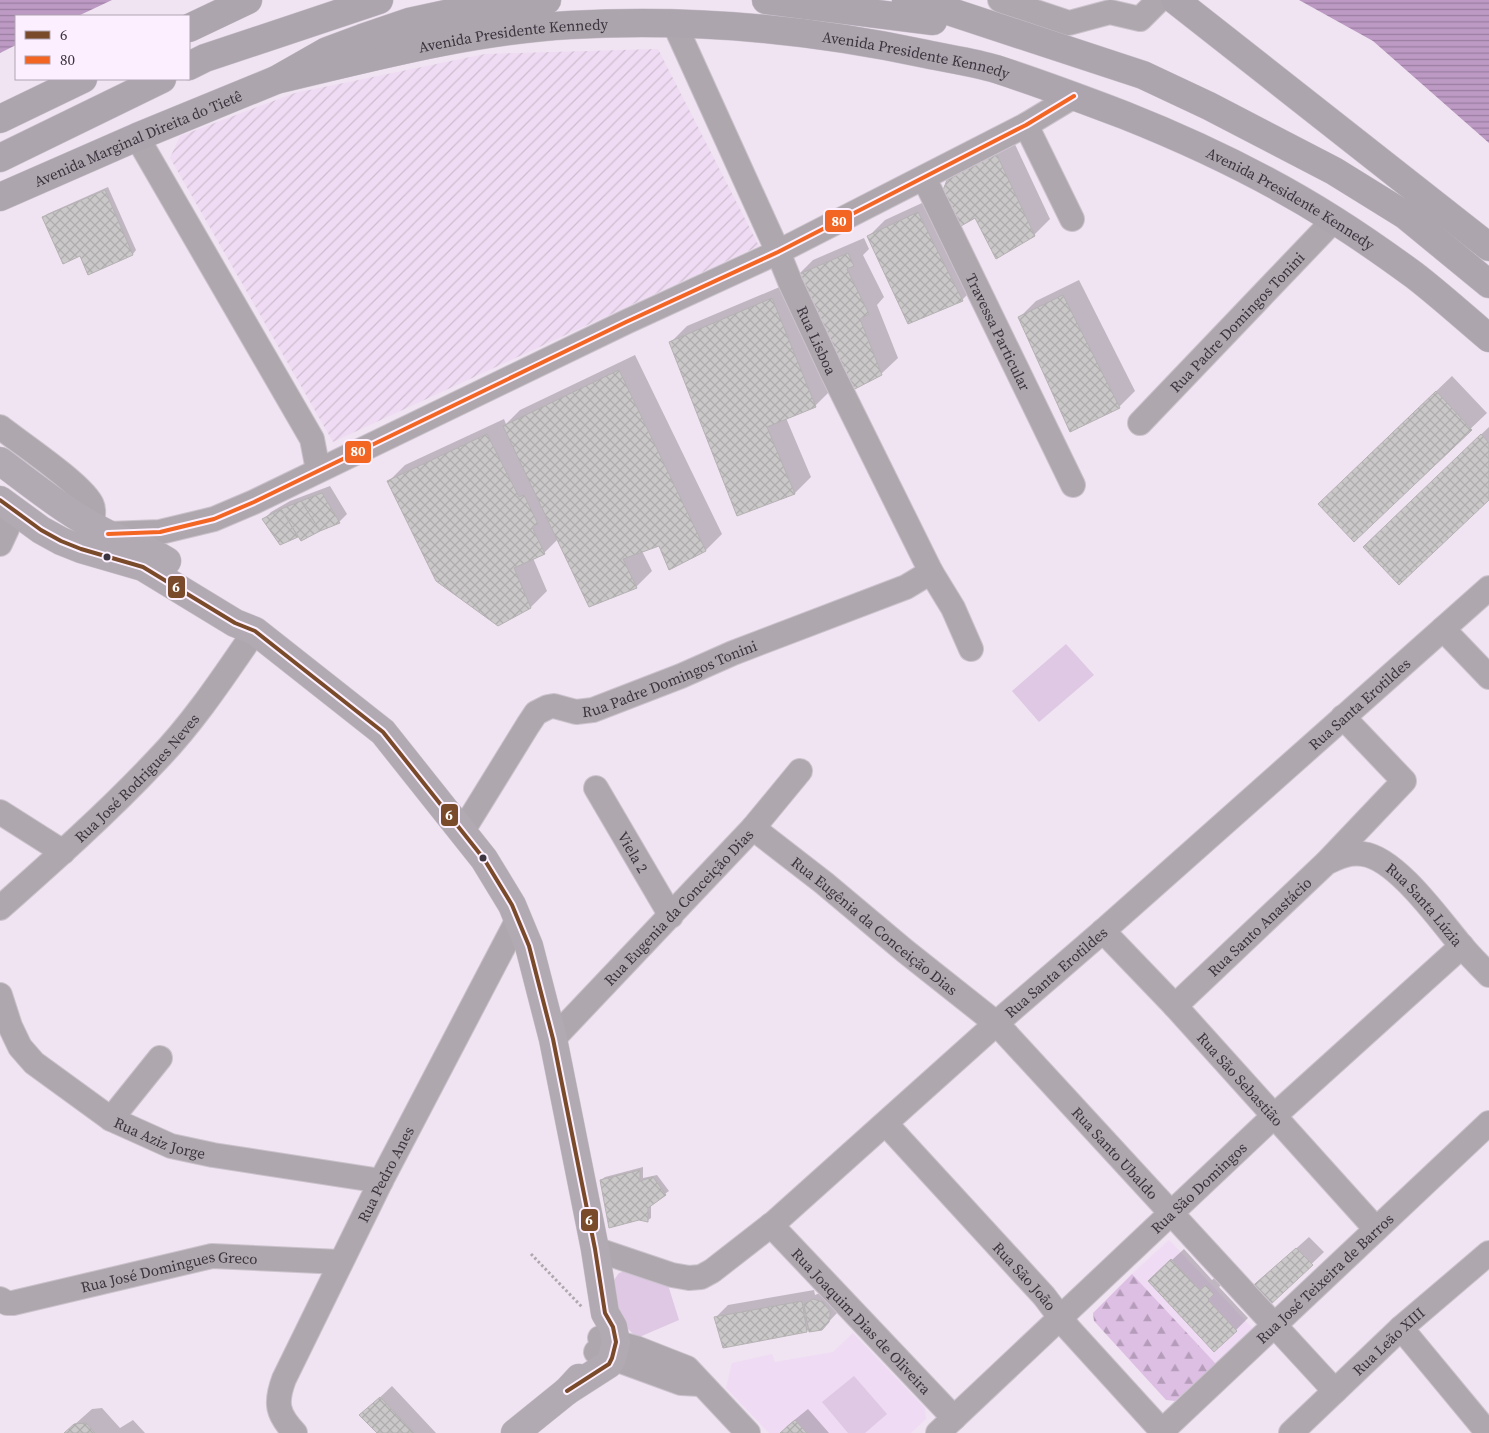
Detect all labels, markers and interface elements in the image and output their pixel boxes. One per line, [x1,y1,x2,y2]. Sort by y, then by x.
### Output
street label: Avenida Presidente Kennedy [416,13,609,57]
legend [15,15,190,80]
text: 6 [60,24,68,45]
street label: Avenida Presidente Kennedy [821,25,1013,84]
text: 80 [60,49,75,70]
street label: Avenida Marginal Direita do Tietê [30,84,245,191]
street label: Avenida Presidente Kennedy [1203,142,1379,255]
line badge: 80 [824,209,853,233]
text: 80 [831,211,847,231]
street label: Rua Padre Domingos Tonini [1165,247,1309,397]
street label: Travessa Particular [961,270,1036,395]
street label: Rua Lisboa [792,302,842,378]
line badge: 80 [344,440,372,464]
text: 80 [350,441,366,461]
unlabelled marker [102,552,112,562]
line badge: 6 [167,575,186,599]
text: 6 [172,577,180,597]
street label: Rua Padre Domingos Tonini [581,634,760,722]
street label: Rua Santa Erotildes [1304,653,1415,754]
street label: Rua José Rodrigues Neves [69,709,204,847]
line badge: 6 [440,803,459,827]
text: 6 [445,805,453,825]
street label: Rua Eugenia da Conceição Dias [599,824,758,990]
street label: Viela 2 [613,827,654,876]
street label: Rua Eugênia da Conceição Dias [787,851,962,1000]
unlabelled marker [478,853,488,863]
street label: Rua Santa Lúzia [1382,857,1468,951]
street label: Rua Santo Anastácio [1203,872,1316,981]
street label: Rua Santa Erotildes [1000,921,1112,1022]
street label: Rua São Sebastião [1193,1027,1289,1130]
street label: Rua Santo Ubaldo [1068,1102,1164,1204]
street label: Rua Aziz Jorge [111,1111,208,1164]
street label: Rua Pedro Anes [352,1122,418,1226]
street label: Rua São Domingos [1146,1137,1251,1238]
line badge: 6 [580,1208,599,1232]
street label: Rua José Teixeira de Barros [1251,1208,1398,1348]
text: 6 [585,1210,593,1230]
street label: Rua São João [989,1237,1062,1315]
street label: Rua Joaquim Dias de Oliveira [787,1243,937,1399]
street label: Rua José Domingues Greco [78,1245,258,1297]
street label: Rua Leão XIII [1347,1302,1429,1380]

